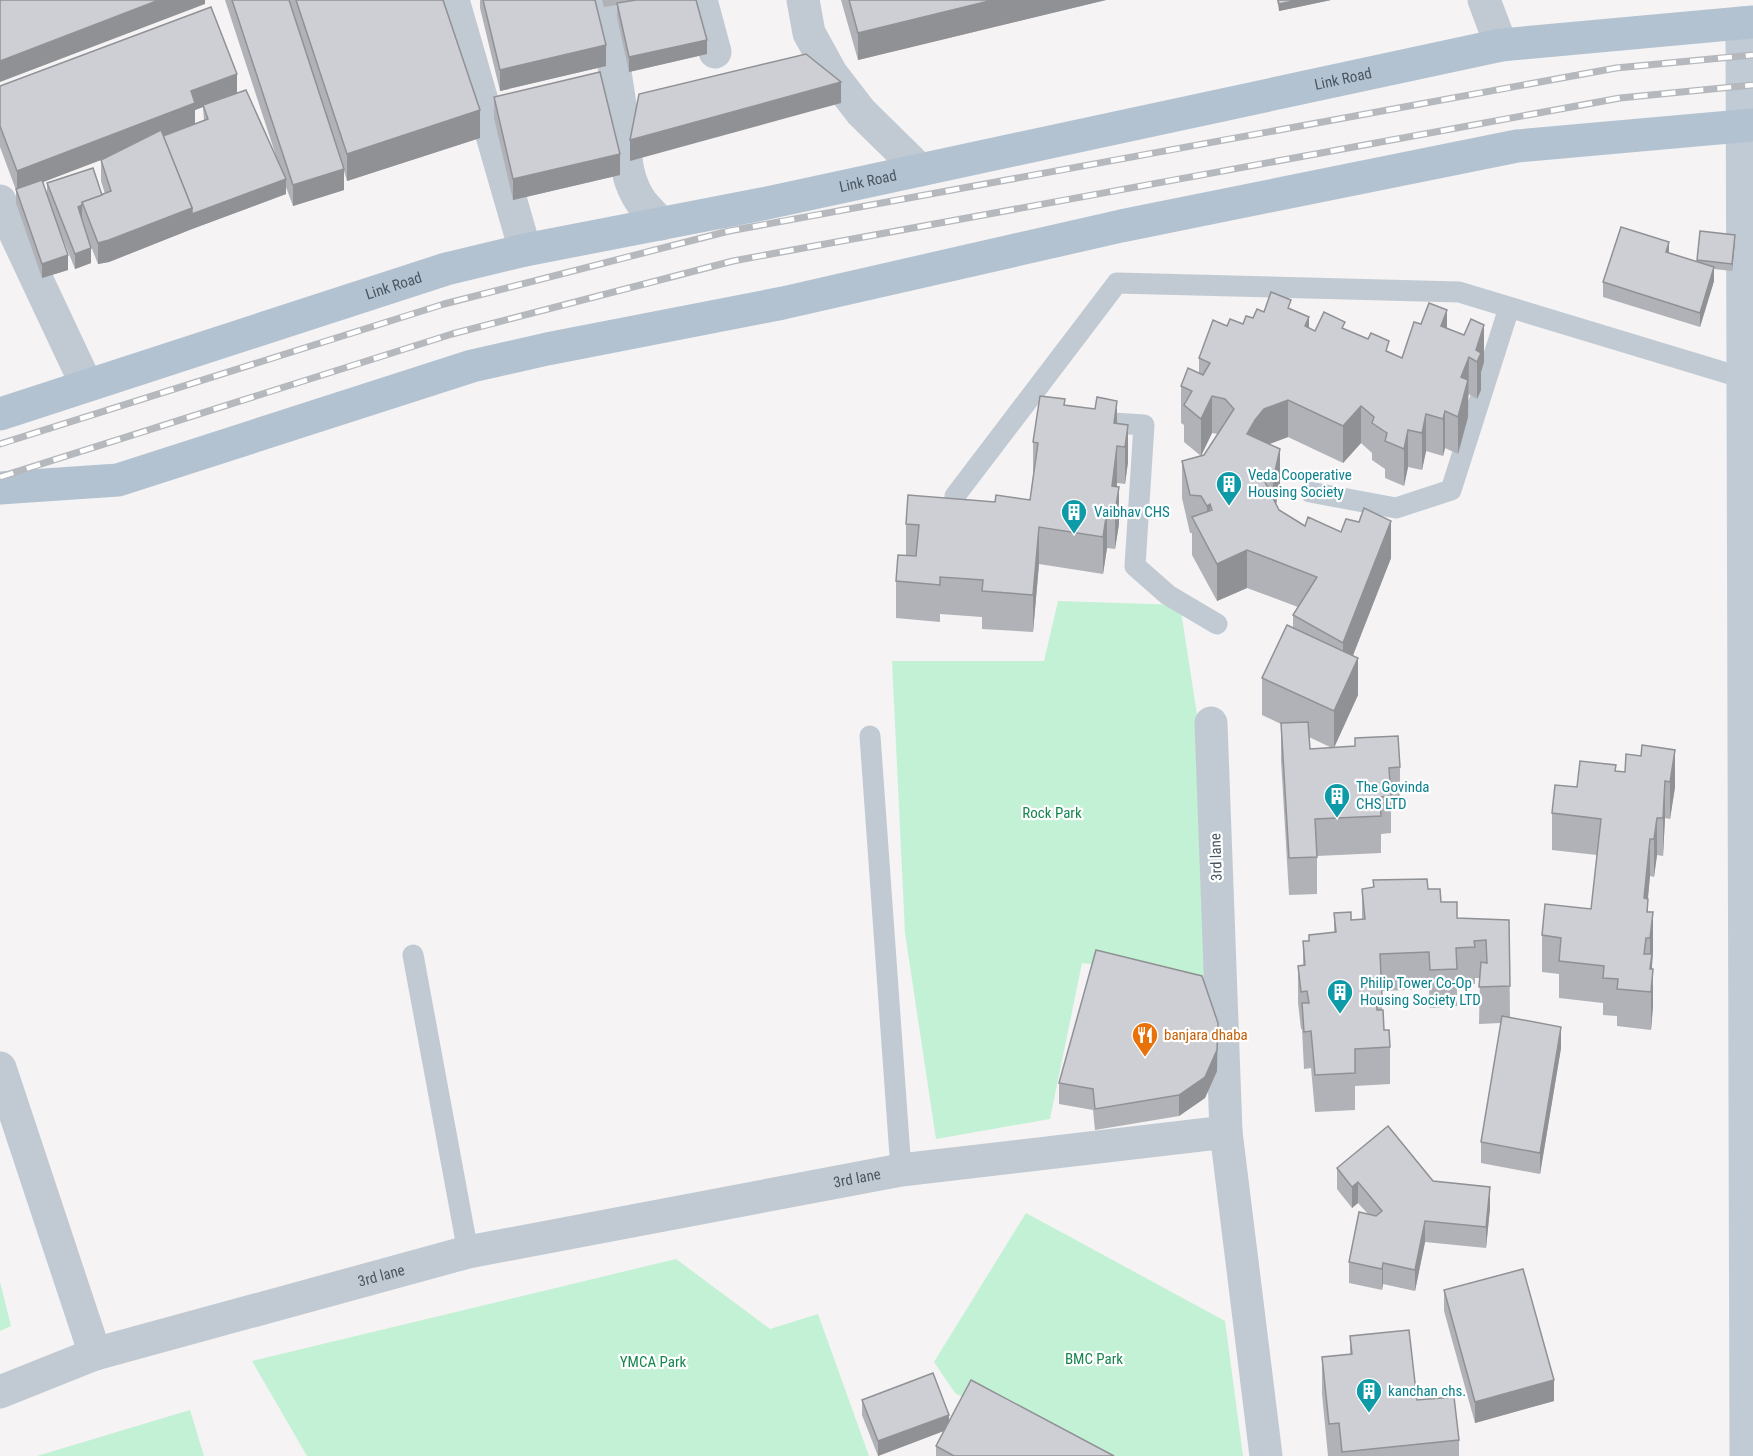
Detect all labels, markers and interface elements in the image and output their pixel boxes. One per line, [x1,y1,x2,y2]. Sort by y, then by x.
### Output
street label: Link Road [1313,64,1373,94]
street label: Link Road [838,166,898,196]
street label: Link Road [363,268,424,304]
place label: Veda Cooperative Housing Society [1248,466,1352,501]
building icon: Veda Cooperative Housing Society [1214,469,1244,507]
building icon: Vaibhav CHS [1059,497,1089,535]
place label: Vaibhav CHS [1094,503,1170,521]
place label: The Govinda CHS LTD [1356,778,1430,813]
building icon: The Govinda CHS LTD [1322,781,1352,819]
park label: Rock Park [1022,804,1082,822]
street label: 3rd lane [1206,833,1226,881]
place label: Philip Tower Co-Op Housing Society LTD [1360,974,1481,1009]
building icon: Philip Tower Co-Op Housing Society LTD [1325,977,1355,1015]
restaurant icon: banjara dhaba [1130,1020,1160,1058]
place label: banjara dhaba [1164,1026,1248,1044]
street label: 3rd lane [832,1165,882,1192]
street label: 3rd lane [356,1261,407,1291]
park label: BMC Park [1065,1350,1123,1368]
park label: YMCA Park [620,1353,687,1371]
building icon: kanchan chs. [1354,1376,1384,1414]
place label: kanchan chs. [1388,1382,1466,1400]

